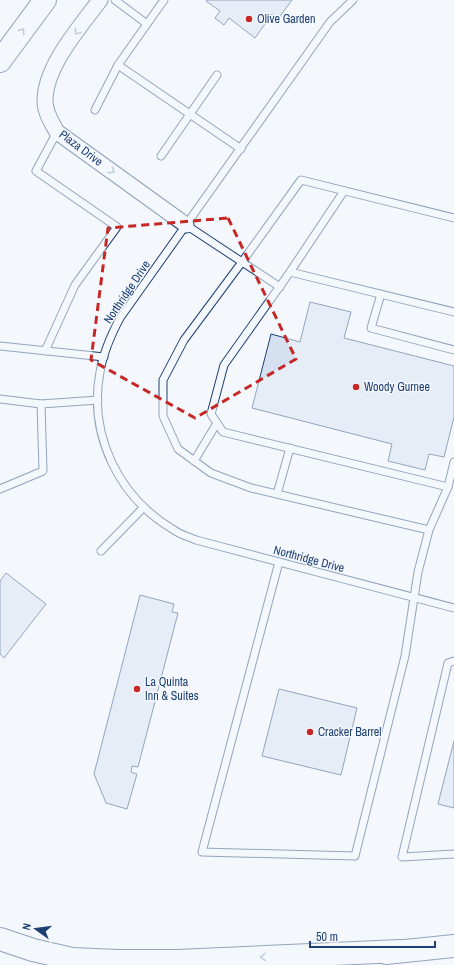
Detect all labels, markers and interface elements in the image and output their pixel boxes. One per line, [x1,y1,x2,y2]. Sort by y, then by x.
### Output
place label: Olive Garden [257,11,316,27]
marker: Olive Garden [244,14,254,24]
one-way arrow [75,27,82,34]
one-way arrow [18,28,25,35]
street label: Plaza Drive [56,126,106,170]
one-way arrow [107,166,114,173]
street label: Northridge Drive [100,257,154,327]
place label: Woody Gurnee [364,379,430,395]
marker: Woody Gurnee [351,382,361,392]
street label: Northridge Drive [272,542,346,576]
place label: La Quinta Inn & Suites [145,674,199,704]
marker: La Quinta Inn & Suites [132,684,142,694]
place label: Cracker Barrel [318,724,381,740]
marker: Cracker Barrel [305,727,315,737]
north arrow [16,909,56,949]
text: N [19,922,34,931]
scale bar [310,923,435,949]
text: 50 m [316,929,338,945]
one-way arrow [260,953,266,961]

